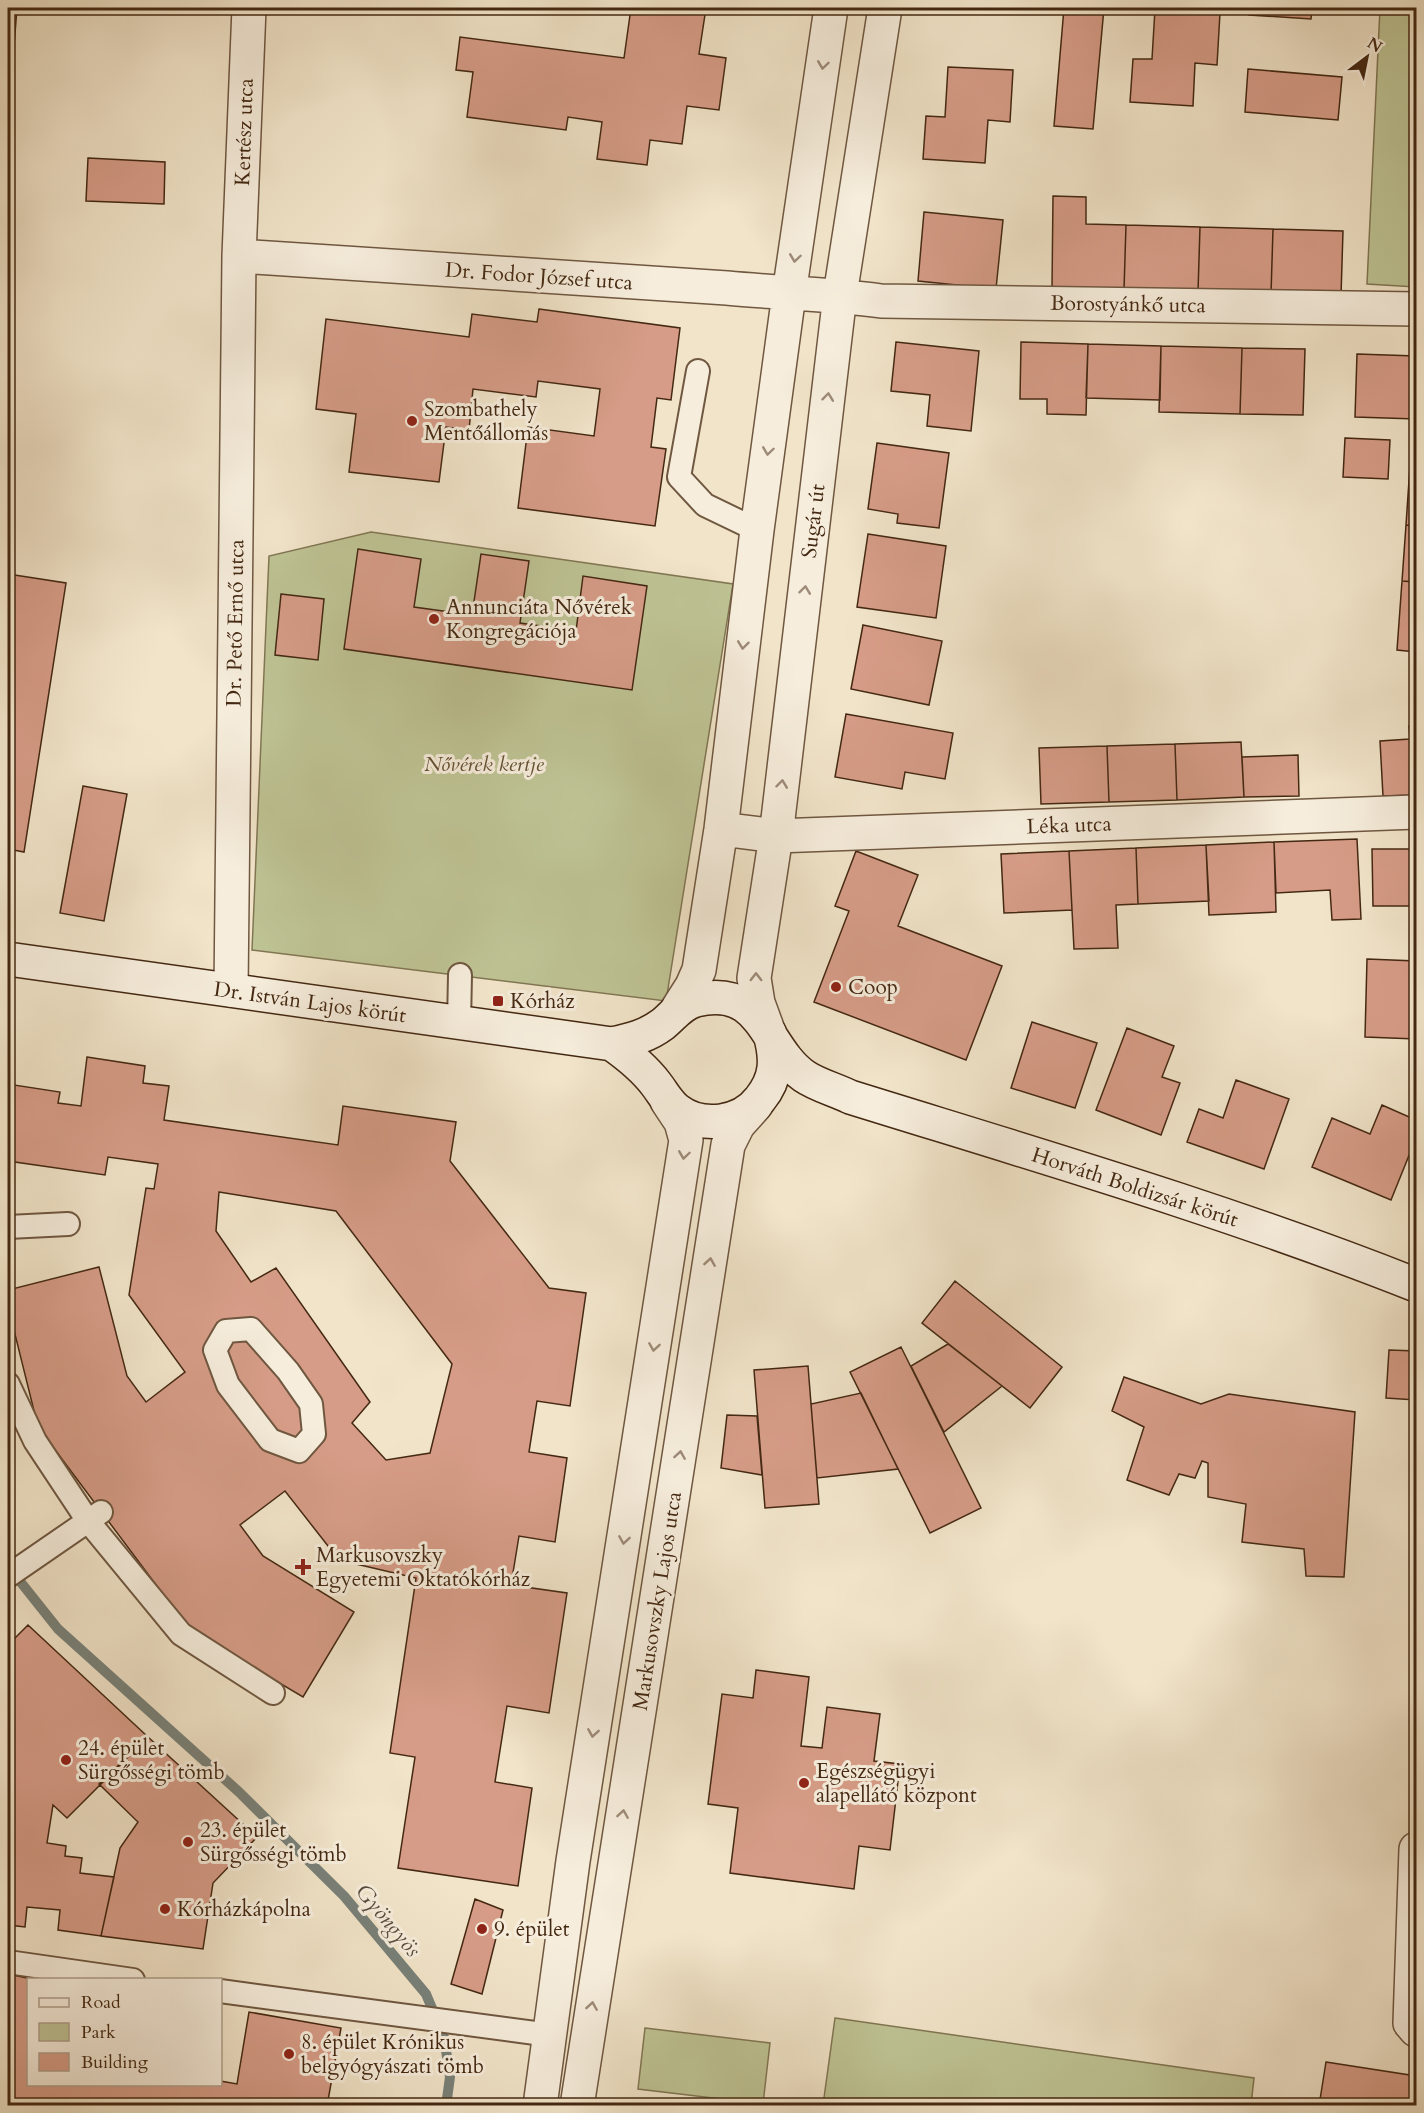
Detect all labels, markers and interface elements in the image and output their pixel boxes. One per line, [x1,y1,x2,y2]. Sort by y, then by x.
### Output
north arrow [1337,27,1397,87]
text: N [1363,32,1386,58]
one-way arrow [817,61,829,70]
street label: Kertész utca [228,78,261,186]
one-way arrow [789,254,801,263]
street label: Dr. Fodor József utca [444,255,634,298]
street label: Borostyánkő utca [1050,289,1206,320]
one-way arrow [821,392,834,401]
place label: Szombathely Mentőállomás [424,395,548,448]
marker: Szombathely Mentőállomás [405,414,419,428]
one-way arrow [762,447,775,456]
street label: Sugár út [795,482,832,560]
street label: Dr. Pető Ernő utca [220,539,251,707]
one-way arrow [798,586,811,595]
place label: Annunciáta Nővérek Kongregációja [446,593,633,646]
marker: Annunciáta Nővérek Kongregációja [427,612,441,626]
one-way arrow [738,640,750,649]
park label: Nővérek kertje [424,750,545,779]
one-way arrow [775,779,788,788]
street label: Léka utca [1026,810,1112,841]
one-way arrow [750,972,762,981]
place label: Coop [848,973,898,1002]
street label: Dr. István Lajos körút [212,975,408,1030]
marker: Coop [829,980,843,994]
place label: Kórház [510,987,575,1016]
marker: Kórház [491,994,505,1008]
street label: Horváth Boldizsár körút [1028,1140,1242,1235]
one-way arrow [678,1150,690,1159]
one-way arrow [703,1258,715,1267]
one-way arrow [648,1343,660,1352]
one-way arrow [673,1450,685,1460]
street label: Markusovszky Lajos utca [626,1490,689,1713]
one-way arrow [618,1535,630,1545]
place label: Markusovszky Egyetemi Oktatókórház [316,1541,531,1594]
marker: Markusovszky Egyetemi Oktatókórház [294,1558,312,1576]
one-way arrow [588,1728,600,1737]
place label: 24. épület Sürgősségi tömb [78,1734,225,1787]
marker: 24. épület Sürgősségi tömb [59,1753,73,1767]
place label: Egészségügyi alapellátó központ [816,1757,977,1810]
marker: Egészségügyi alapellátó központ [797,1776,811,1790]
one-way arrow [616,1809,629,1819]
place label: 23. épület Sürgősségi tömb [200,1816,347,1869]
marker: 23. épület Sürgősségi tömb [181,1835,195,1849]
water label: Gyöngyös [349,1878,428,1964]
place label: Kórházkápolna [177,1895,311,1924]
marker: Kórházkápolna [158,1902,172,1916]
place label: 9. épület [494,1915,570,1944]
marker: 9. épület [475,1922,489,1936]
legend [27,1978,222,2086]
text: Road [81,1990,121,2015]
one-way arrow [586,2002,598,2011]
text: Park [81,2020,116,2045]
place label: 8. épület Krónikus belgyógyászati tömb [301,2028,484,2081]
marker: 8. épület Krónikus belgyógyászati tömb [282,2047,296,2061]
text: Building [81,2050,149,2075]

